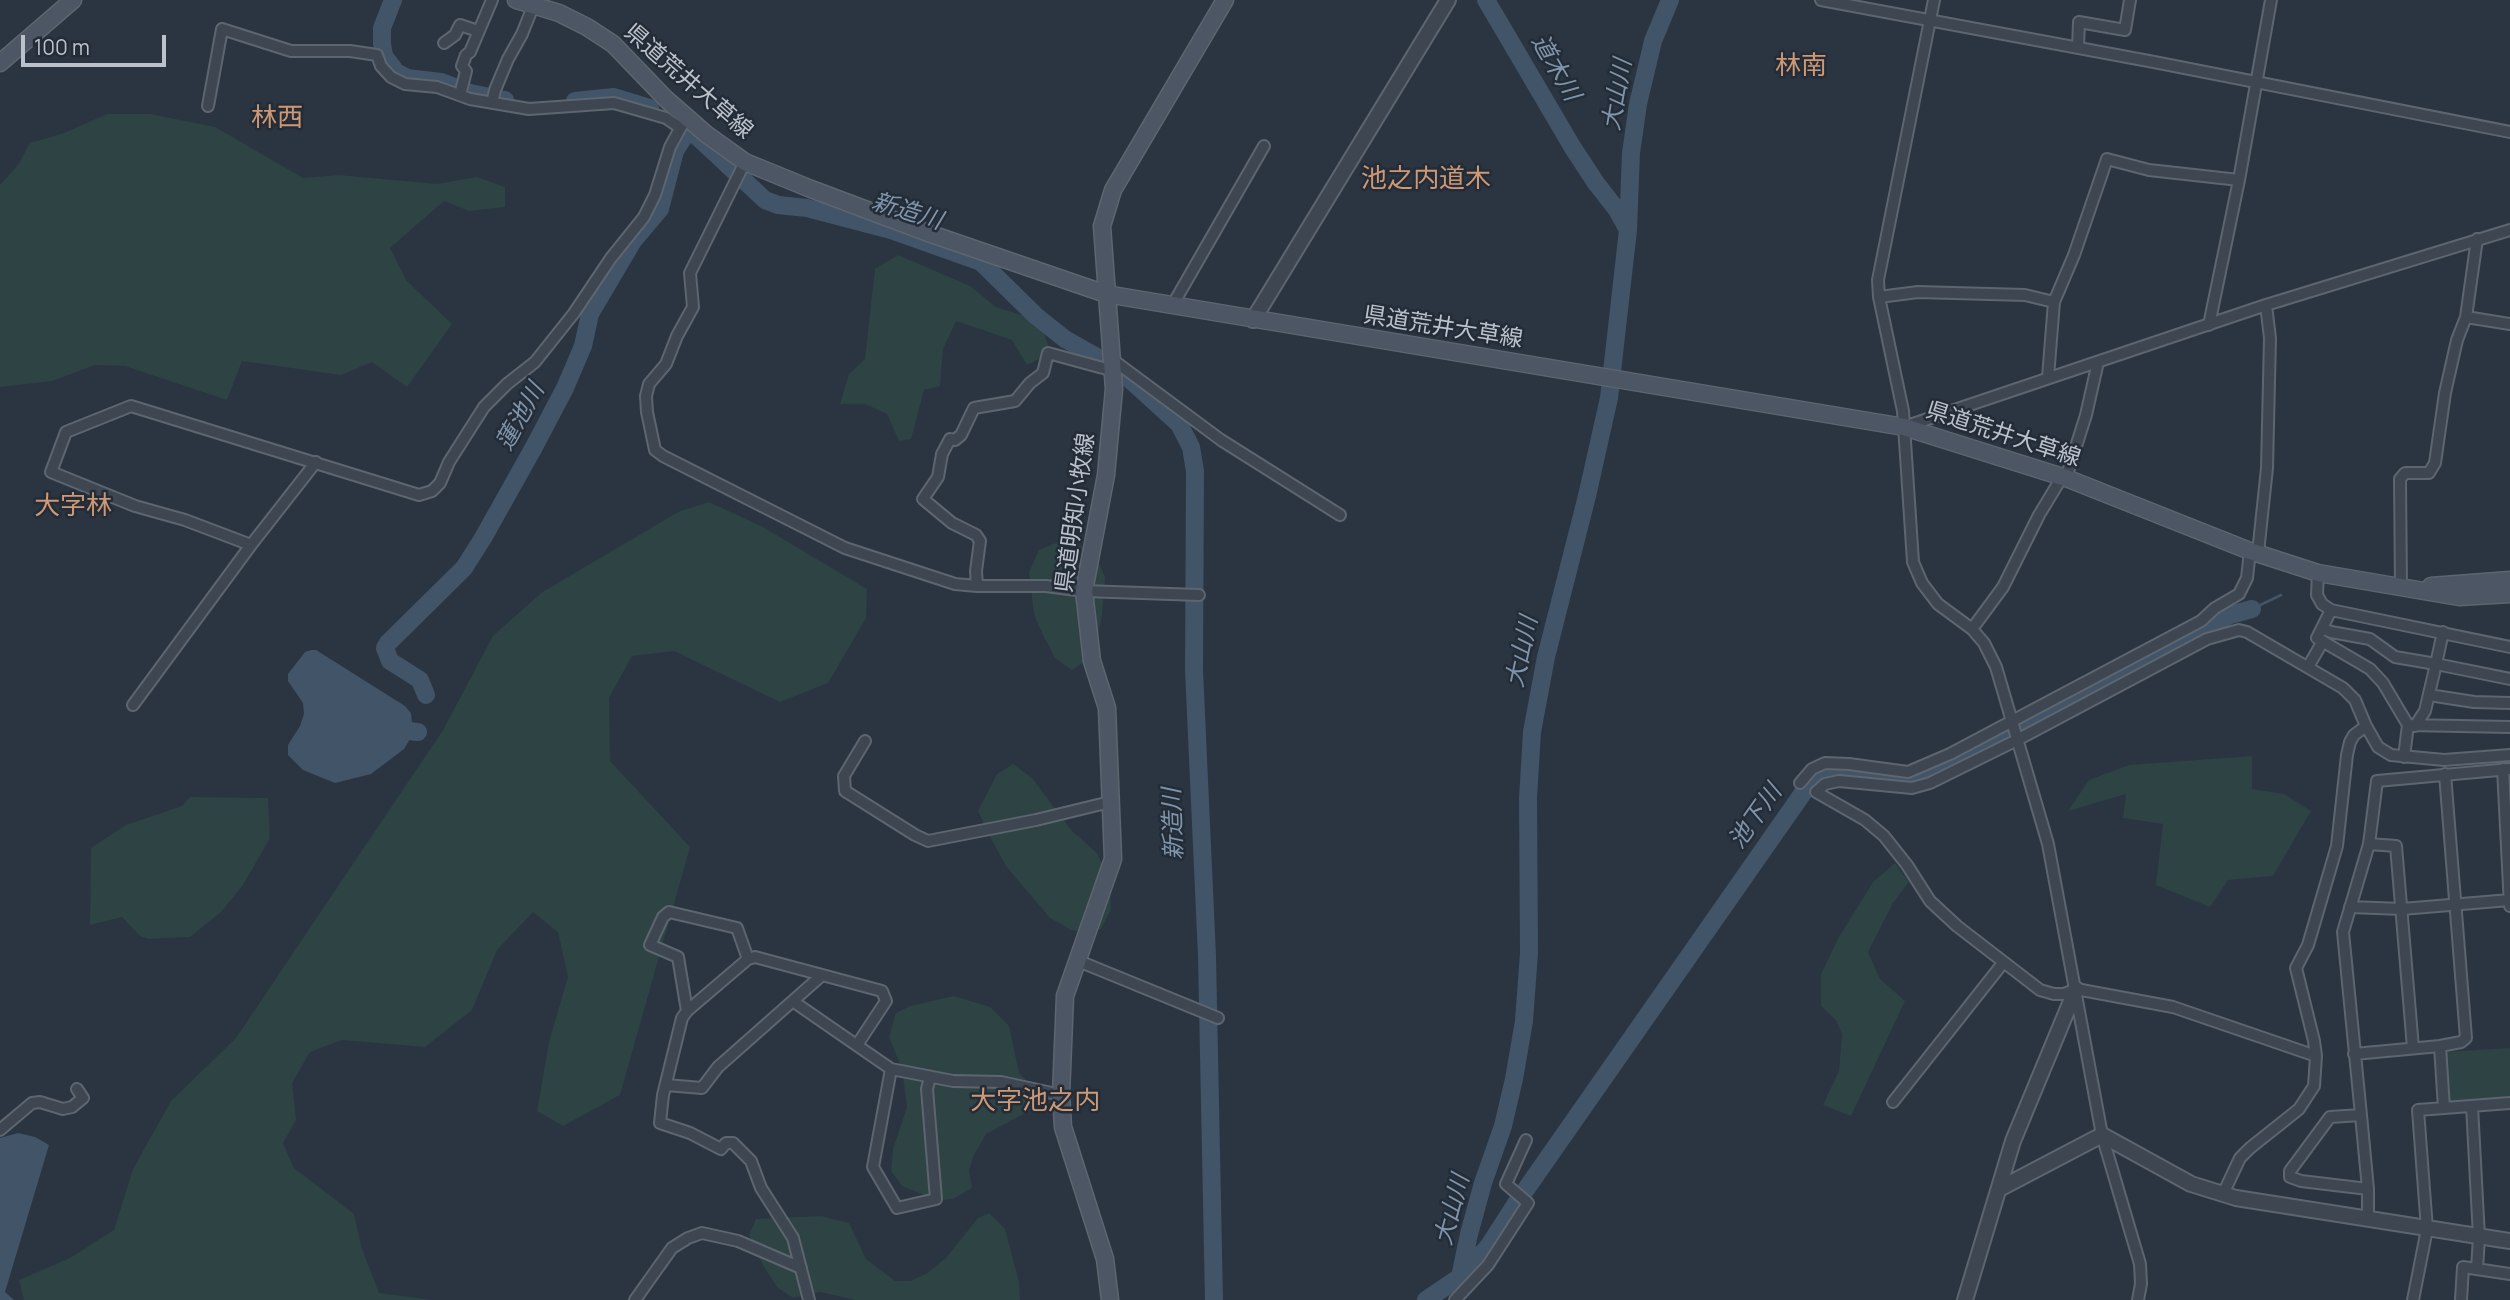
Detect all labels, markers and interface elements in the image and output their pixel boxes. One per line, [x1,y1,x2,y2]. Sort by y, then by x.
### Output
street label: 県道荒井大草線 [618,19,758,145]
scale bar [24,21,170,65]
water label: 道木川 [1525,30,1585,106]
text: 100 m [34,33,90,61]
district label: 林南 [1775,51,1827,83]
water label: 大山川 [1598,57,1638,133]
district label: 林西 [251,103,303,135]
district label: 池之内道木 [1361,164,1491,196]
water label: 新造川 [868,188,946,236]
street label: 県道荒井大草線 [1361,302,1525,354]
water label: 蓮池川 [491,379,551,455]
street label: 県道荒井大草線 [1922,397,2084,473]
street label: 県道明知小牧線 [1051,431,1101,595]
district label: 大字林 [34,491,112,523]
water label: 大山川 [1501,614,1545,690]
water label: 池下川 [1724,779,1788,855]
water label: 新造川 [1158,788,1190,860]
district label: 大字池之内 [970,1086,1100,1118]
water label: 大山川 [1430,1171,1476,1249]

